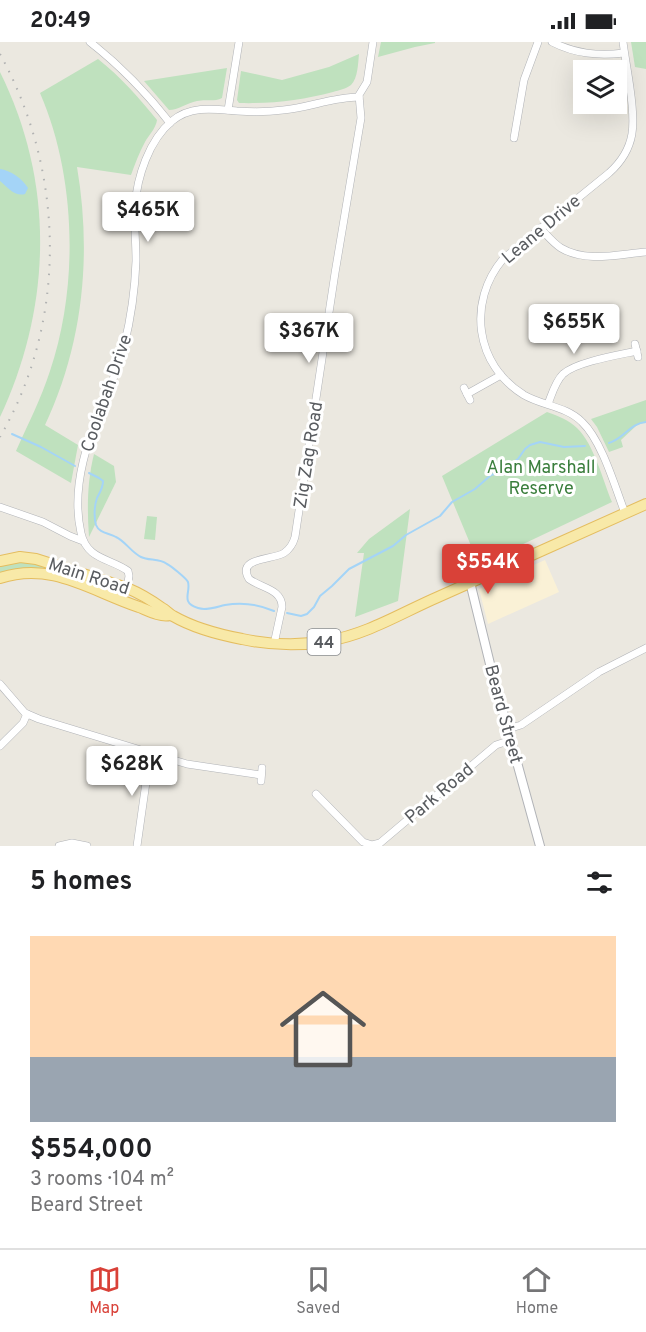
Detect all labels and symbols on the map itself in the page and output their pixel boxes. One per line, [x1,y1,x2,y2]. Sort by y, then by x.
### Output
street label: Leane Drive [498,190,586,270]
pin: $465K [106,192,190,243]
pin: $655K [532,304,616,355]
pin: $367K [267,313,351,364]
street label: Coolabah Drive [76,332,138,455]
street label: Zig Zag Road [290,400,329,510]
park label: Alan Marshall Reserve [486,457,596,501]
pin: $554K [446,544,530,595]
street label: Main Road [45,554,132,601]
road number: 44 [308,629,340,655]
street label: Beard Street [478,662,527,766]
pin: $628K [90,746,174,797]
street label: Park Road [401,759,479,830]

